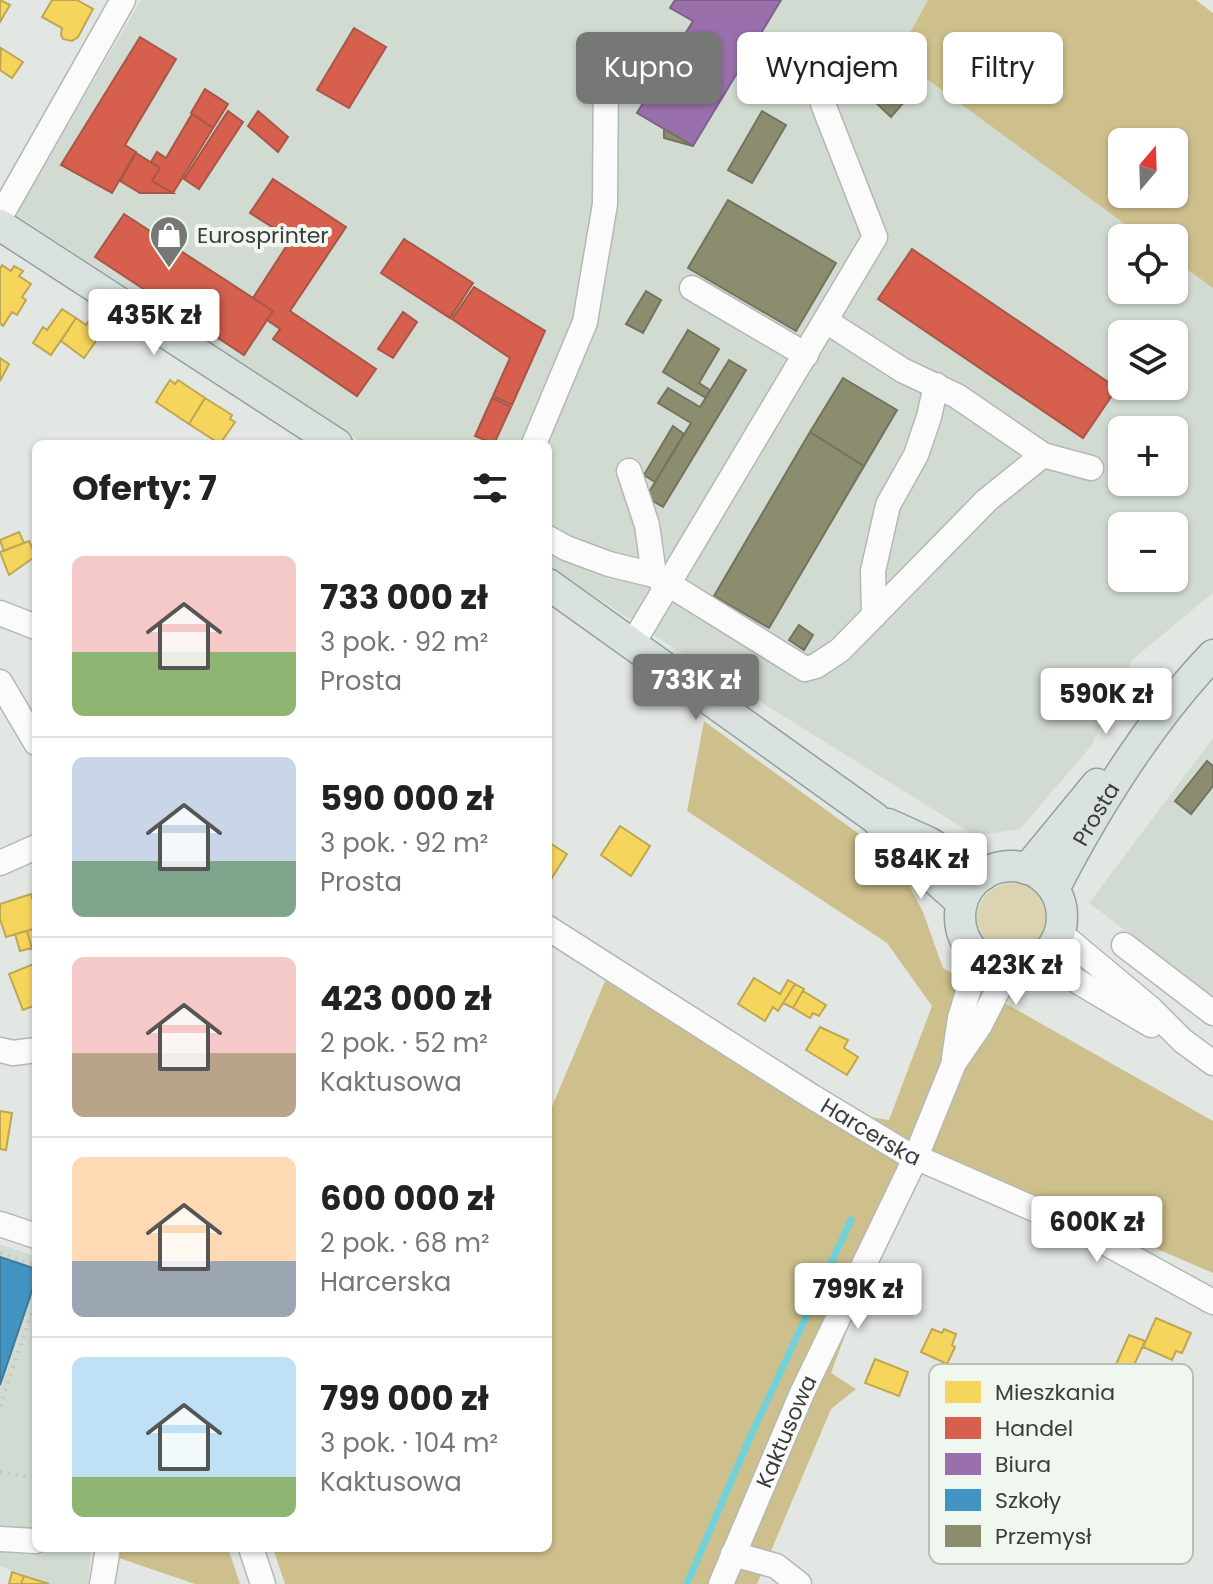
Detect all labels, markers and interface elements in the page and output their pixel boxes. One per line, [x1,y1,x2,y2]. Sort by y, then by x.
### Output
chip: Kupno [576,32,721,104]
chip: Wynajem [737,32,927,104]
chip: Filtry [943,32,1063,104]
north arrow [1108,128,1188,208]
map controls [1108,128,1188,592]
shop icon: Eurosprinter [148,214,190,269]
place label: Eurosprinter [197,220,329,251]
button: locate [1108,224,1188,304]
pin: 435K zł [80,289,228,357]
text: 435K zł [106,297,202,333]
button: layers [1108,320,1188,400]
button: + [1108,416,1188,496]
text: Oferty: 7 [72,464,217,512]
icon: filters [468,466,512,510]
button: − [1108,512,1188,592]
text: 733 000 zł [320,573,488,621]
icon: home [136,588,232,684]
text: 3 pok. · 92 m² [320,624,488,660]
pin: 733K zł [622,654,770,722]
text: 733K zł [651,662,741,698]
text: Prosta [320,663,402,699]
pin: 590K zł [1032,668,1180,736]
text: 590K zł [1059,676,1153,712]
text: 590 000 zł [320,774,494,822]
street label: Prosta [1065,776,1127,851]
icon: home [136,789,232,885]
text: 3 pok. · 92 m² [320,825,488,861]
pin: 584K zł [847,833,995,901]
text: 584K zł [873,841,969,877]
text: Prosta [320,864,402,900]
pin: 423K zł [942,939,1090,1007]
text: 423K zł [969,947,1063,983]
text: 423 000 zł [320,974,492,1022]
icon: home [136,989,232,1085]
text: 2 pok. · 52 m² [320,1025,488,1061]
text: Kaktusowa [320,1064,462,1100]
street label: Harcerska [815,1090,926,1173]
text: 600 000 zł [320,1174,495,1222]
icon: home [136,1189,232,1285]
pin: 600K zł [1023,1196,1171,1264]
text: 600K zł [1049,1204,1145,1240]
text: 2 pok. · 68 m² [320,1225,490,1261]
pin: 799K zł [784,1263,932,1331]
text: Harcerska [320,1264,451,1300]
text: 799K zł [813,1271,903,1307]
legend [929,1364,1193,1564]
street label: Kaktusowa [748,1370,824,1492]
text: 799 000 zł [320,1374,489,1422]
text: Mieszkania [995,1377,1115,1408]
icon: home [136,1389,232,1485]
text: Handel [995,1413,1073,1444]
text: 3 pok. · 104 m² [320,1425,498,1461]
text: Biura [995,1449,1051,1480]
text: Kaktusowa [320,1464,462,1500]
text: Szkoły [995,1485,1062,1516]
text: Przemysł [995,1521,1092,1552]

